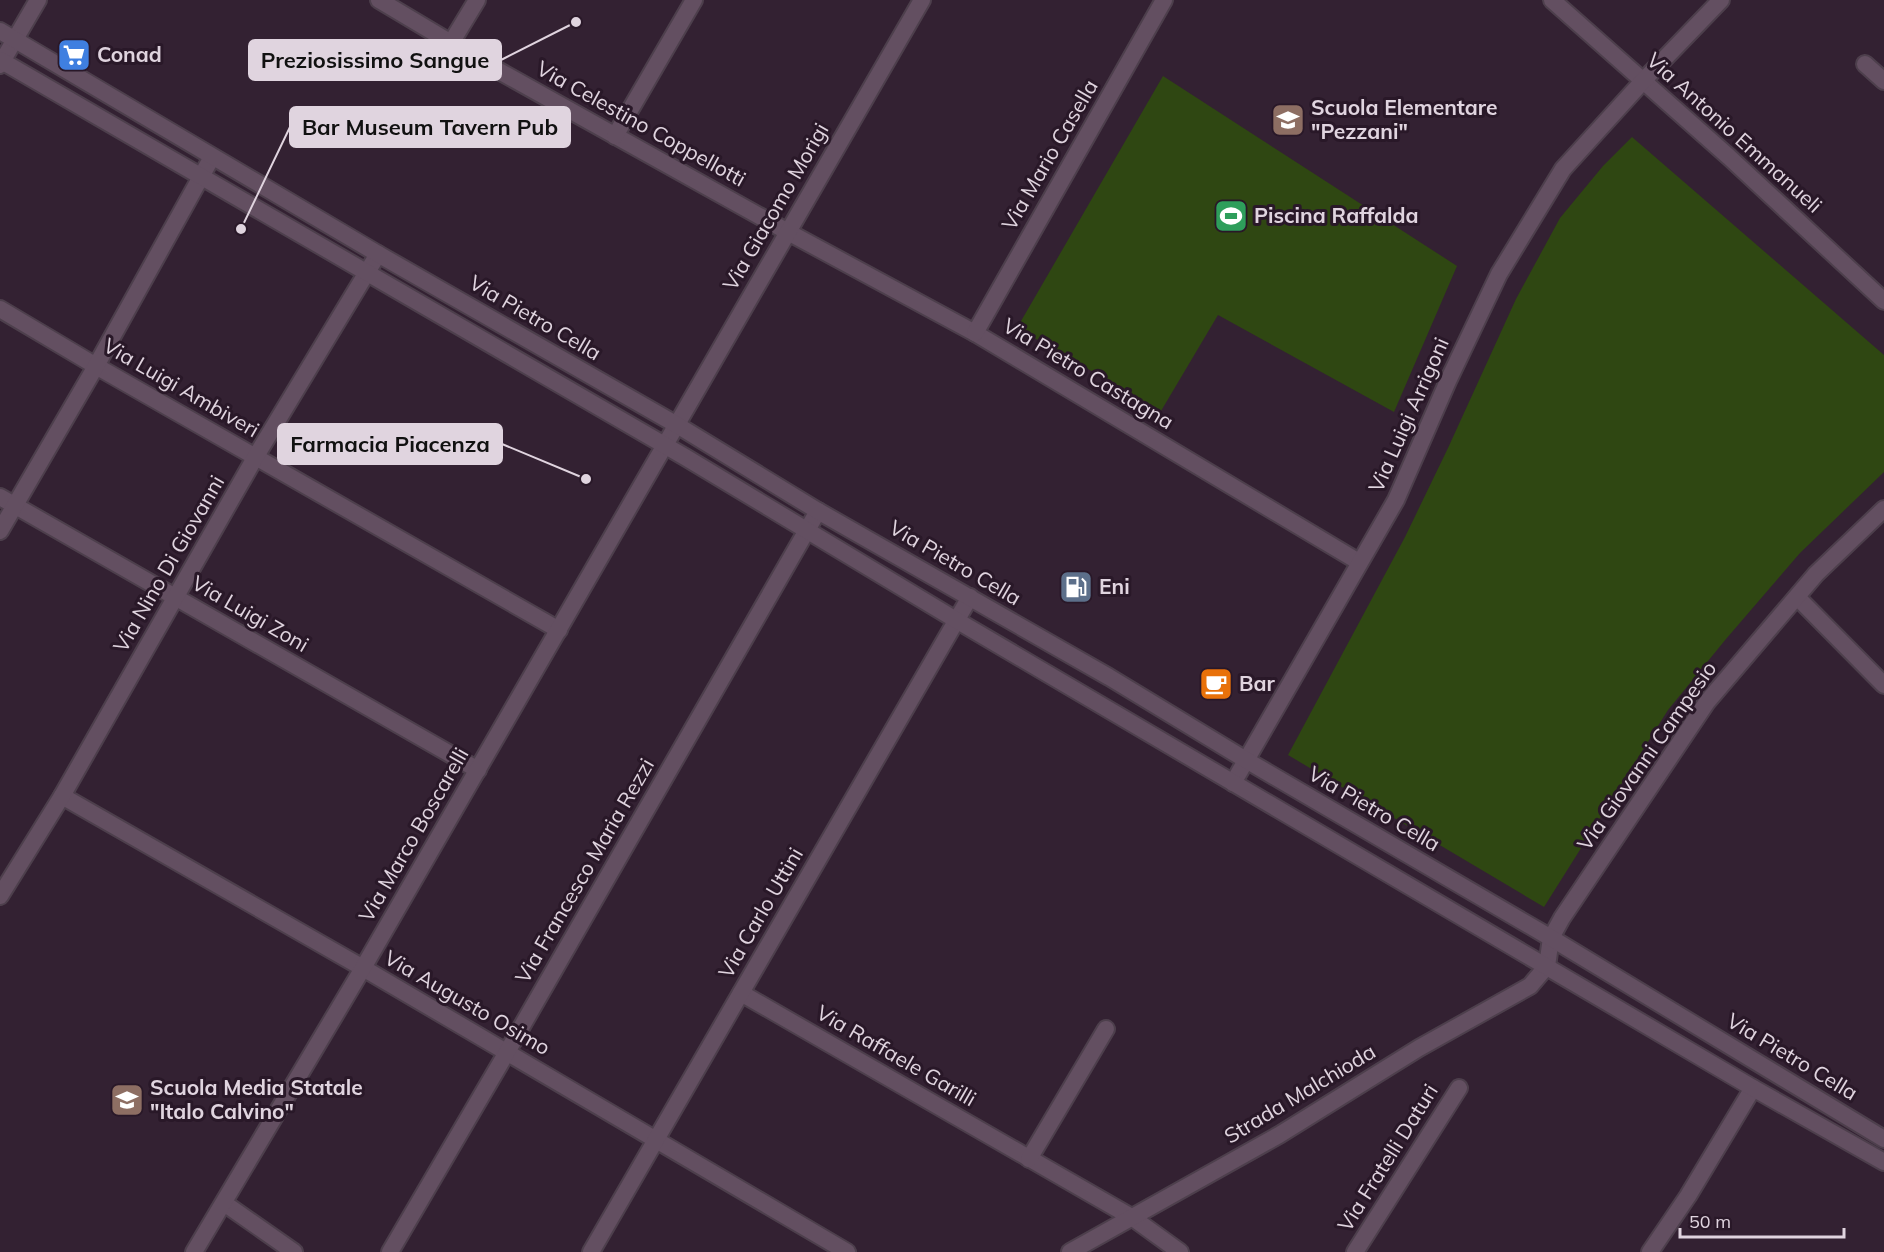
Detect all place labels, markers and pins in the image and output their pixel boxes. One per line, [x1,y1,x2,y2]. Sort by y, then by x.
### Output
supermarket icon: Conad [56,37,92,73]
callout: Preziosissimo Sangue [249,40,501,80]
place label: Conad [97,41,162,67]
place label: Scuola Elementare "Pezzani" [1311,94,1497,144]
school or university icon: Scuola Elementare "Pezzani" [1270,102,1306,138]
callout: Bar Museum Tavern Pub [290,107,570,147]
sports icon: Piscina Raffalda [1213,198,1249,234]
place label: Piscina Raffalda [1254,202,1419,228]
callout: Farmacia Piacenza [278,424,502,464]
fuel station icon: Eni [1058,569,1094,605]
place label: Eni [1099,573,1130,599]
cafe icon: Bar [1198,666,1234,702]
place label: Bar [1239,670,1276,696]
place label: Scuola Media Statale "Italo Calvino" [150,1074,363,1124]
school or university icon: Scuola Media Statale "Italo Calvino" [109,1082,145,1118]

